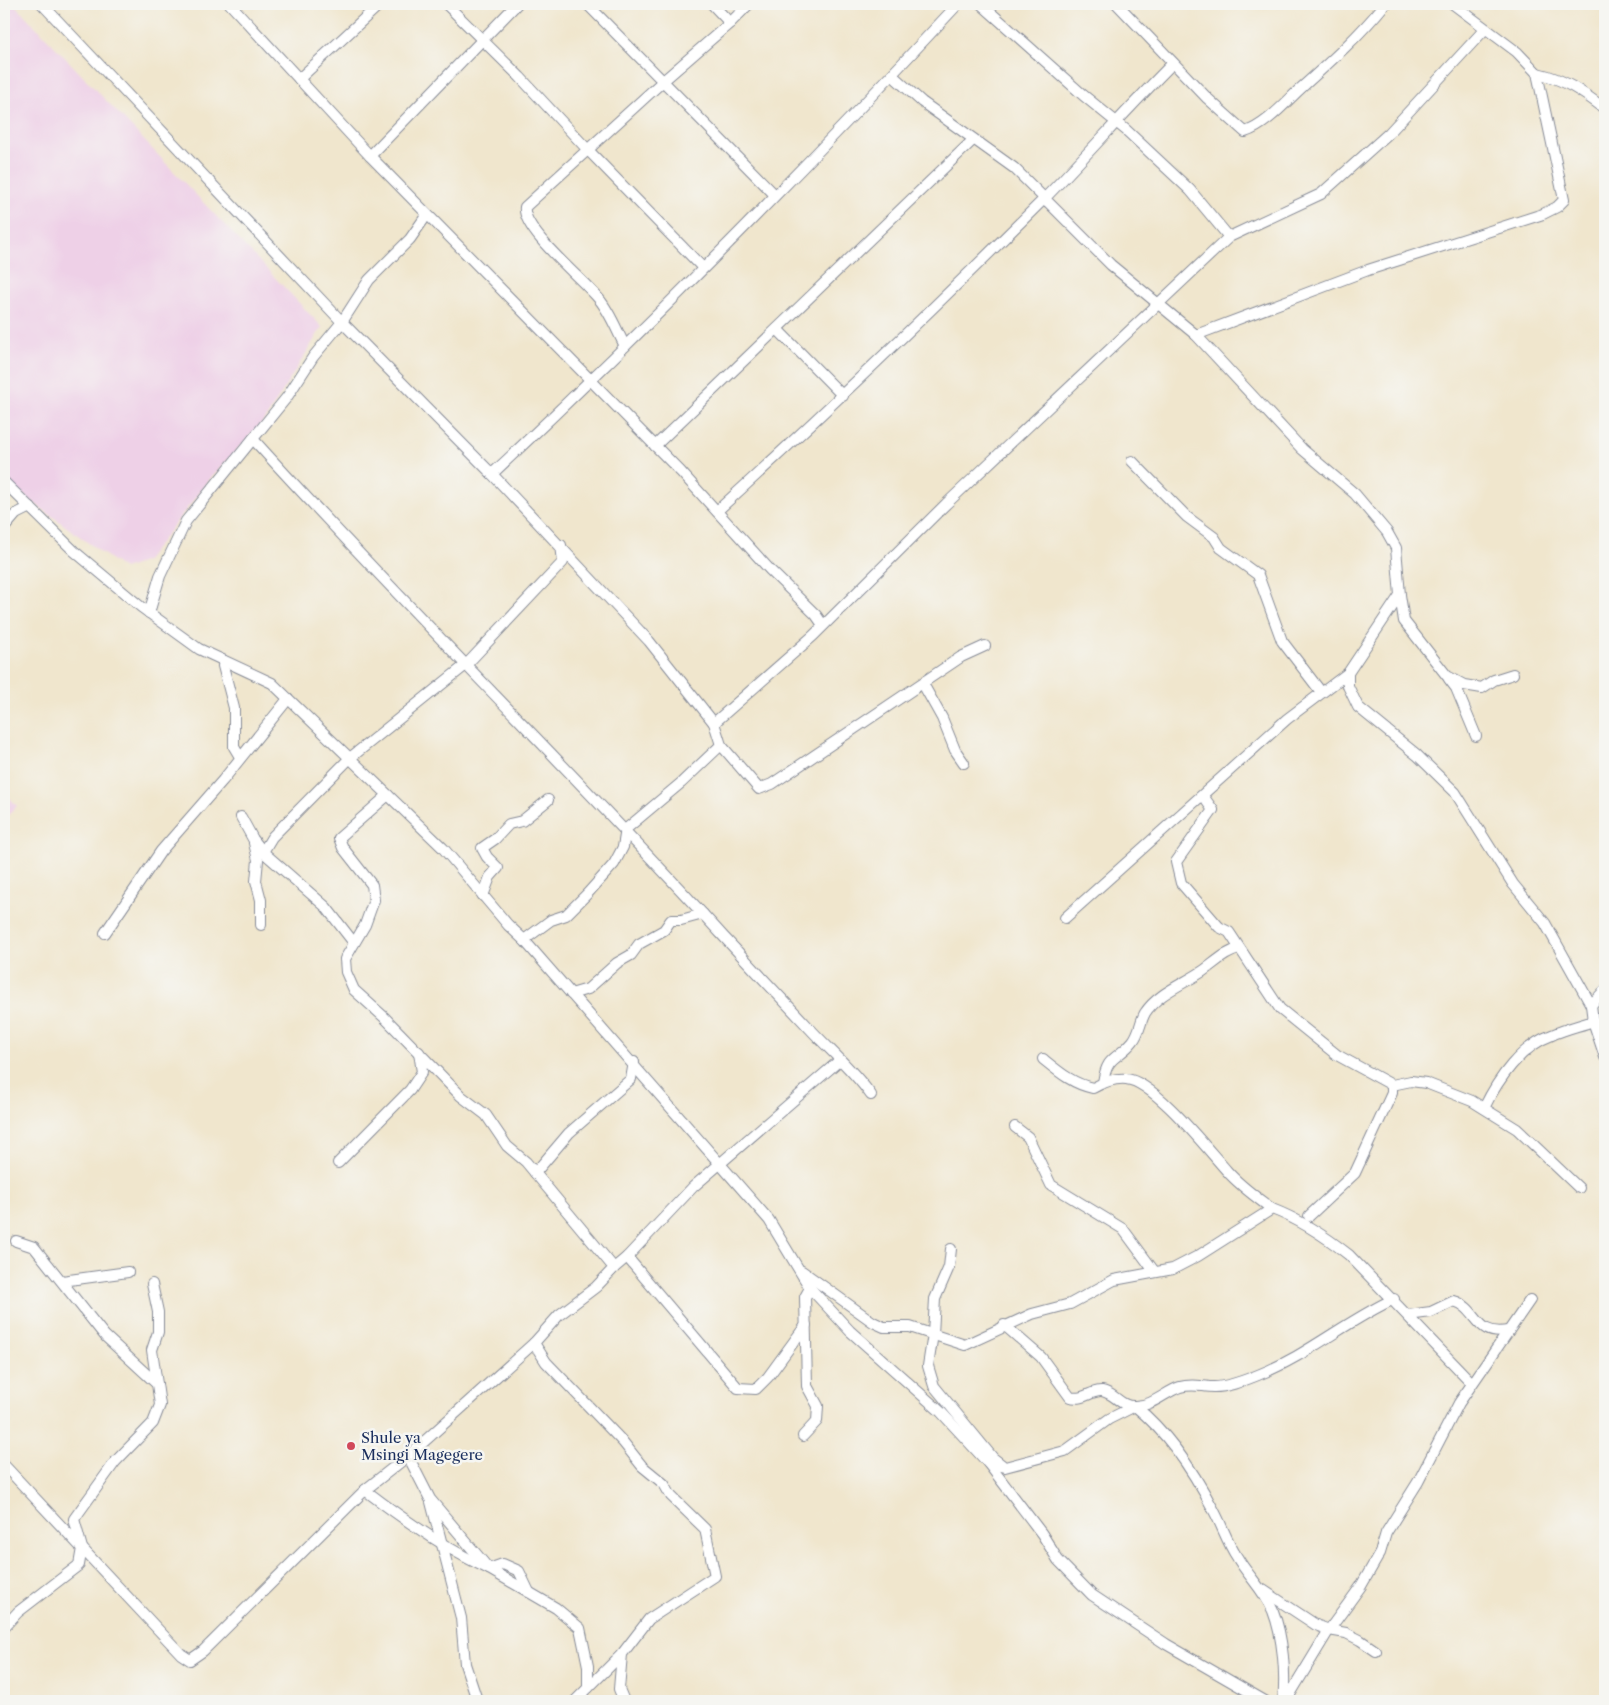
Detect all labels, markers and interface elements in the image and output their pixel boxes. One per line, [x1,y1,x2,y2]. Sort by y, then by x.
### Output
place label: Shule ya Msingi Magegere [361,1428,483,1464]
marker: Shule ya Msingi Magegere [345,1440,357,1452]

